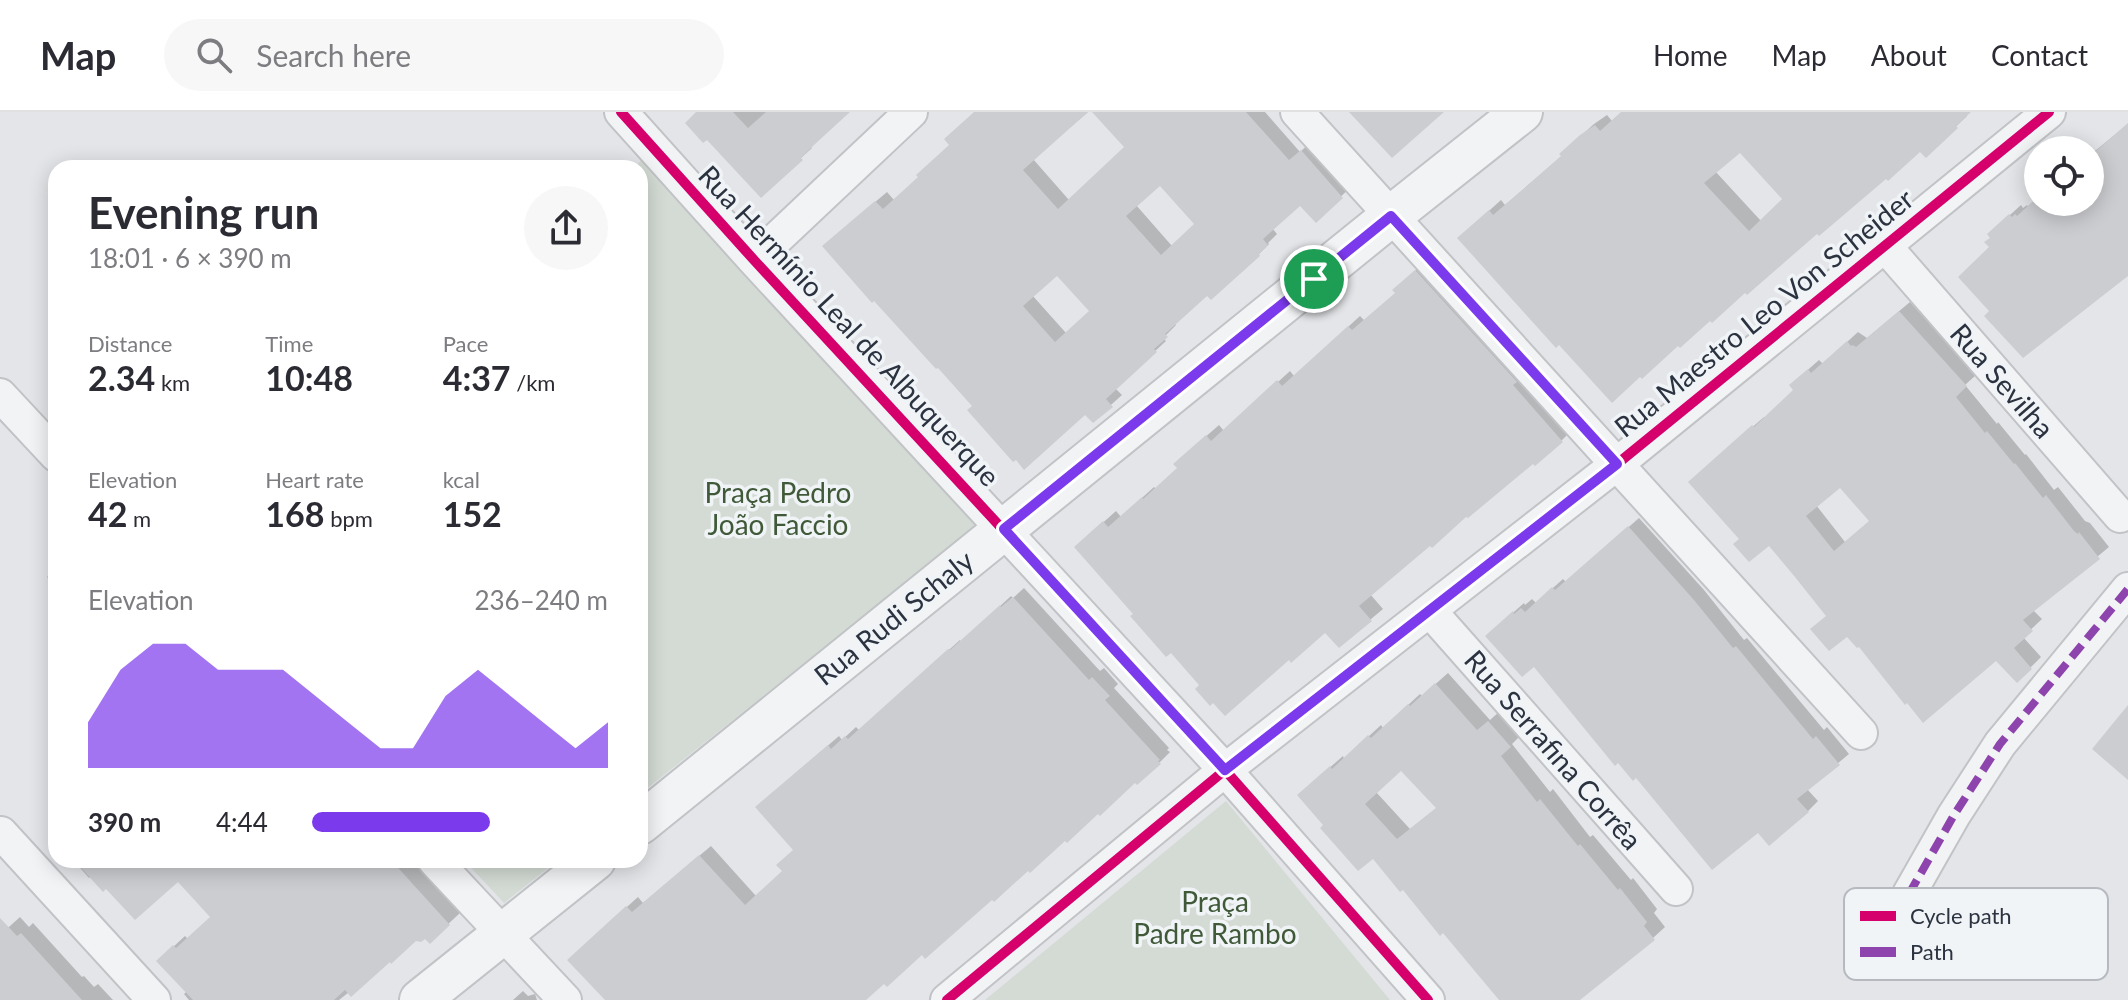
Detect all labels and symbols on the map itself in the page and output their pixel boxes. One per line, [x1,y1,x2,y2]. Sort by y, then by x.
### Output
street label: Rua Hermínio Leal de Albuquerque [692,158,1007,493]
street label: Rua Maestro Leo Von Scheider [1607,181,1920,443]
pin [1280,245,1348,313]
street label: Rua Sevilha [1944,316,2062,445]
park label: Praça Pedro João Faccio [705,475,851,541]
street label: Rua Rudi Schaly [807,542,980,692]
street label: Rua Serrafina Corrêa [1458,643,1650,856]
park label: Praça Padre Rambo [1133,884,1297,950]
legend [1844,888,2108,980]
text: Cycle path [1910,902,2012,929]
text: Path [1910,938,1954,965]

